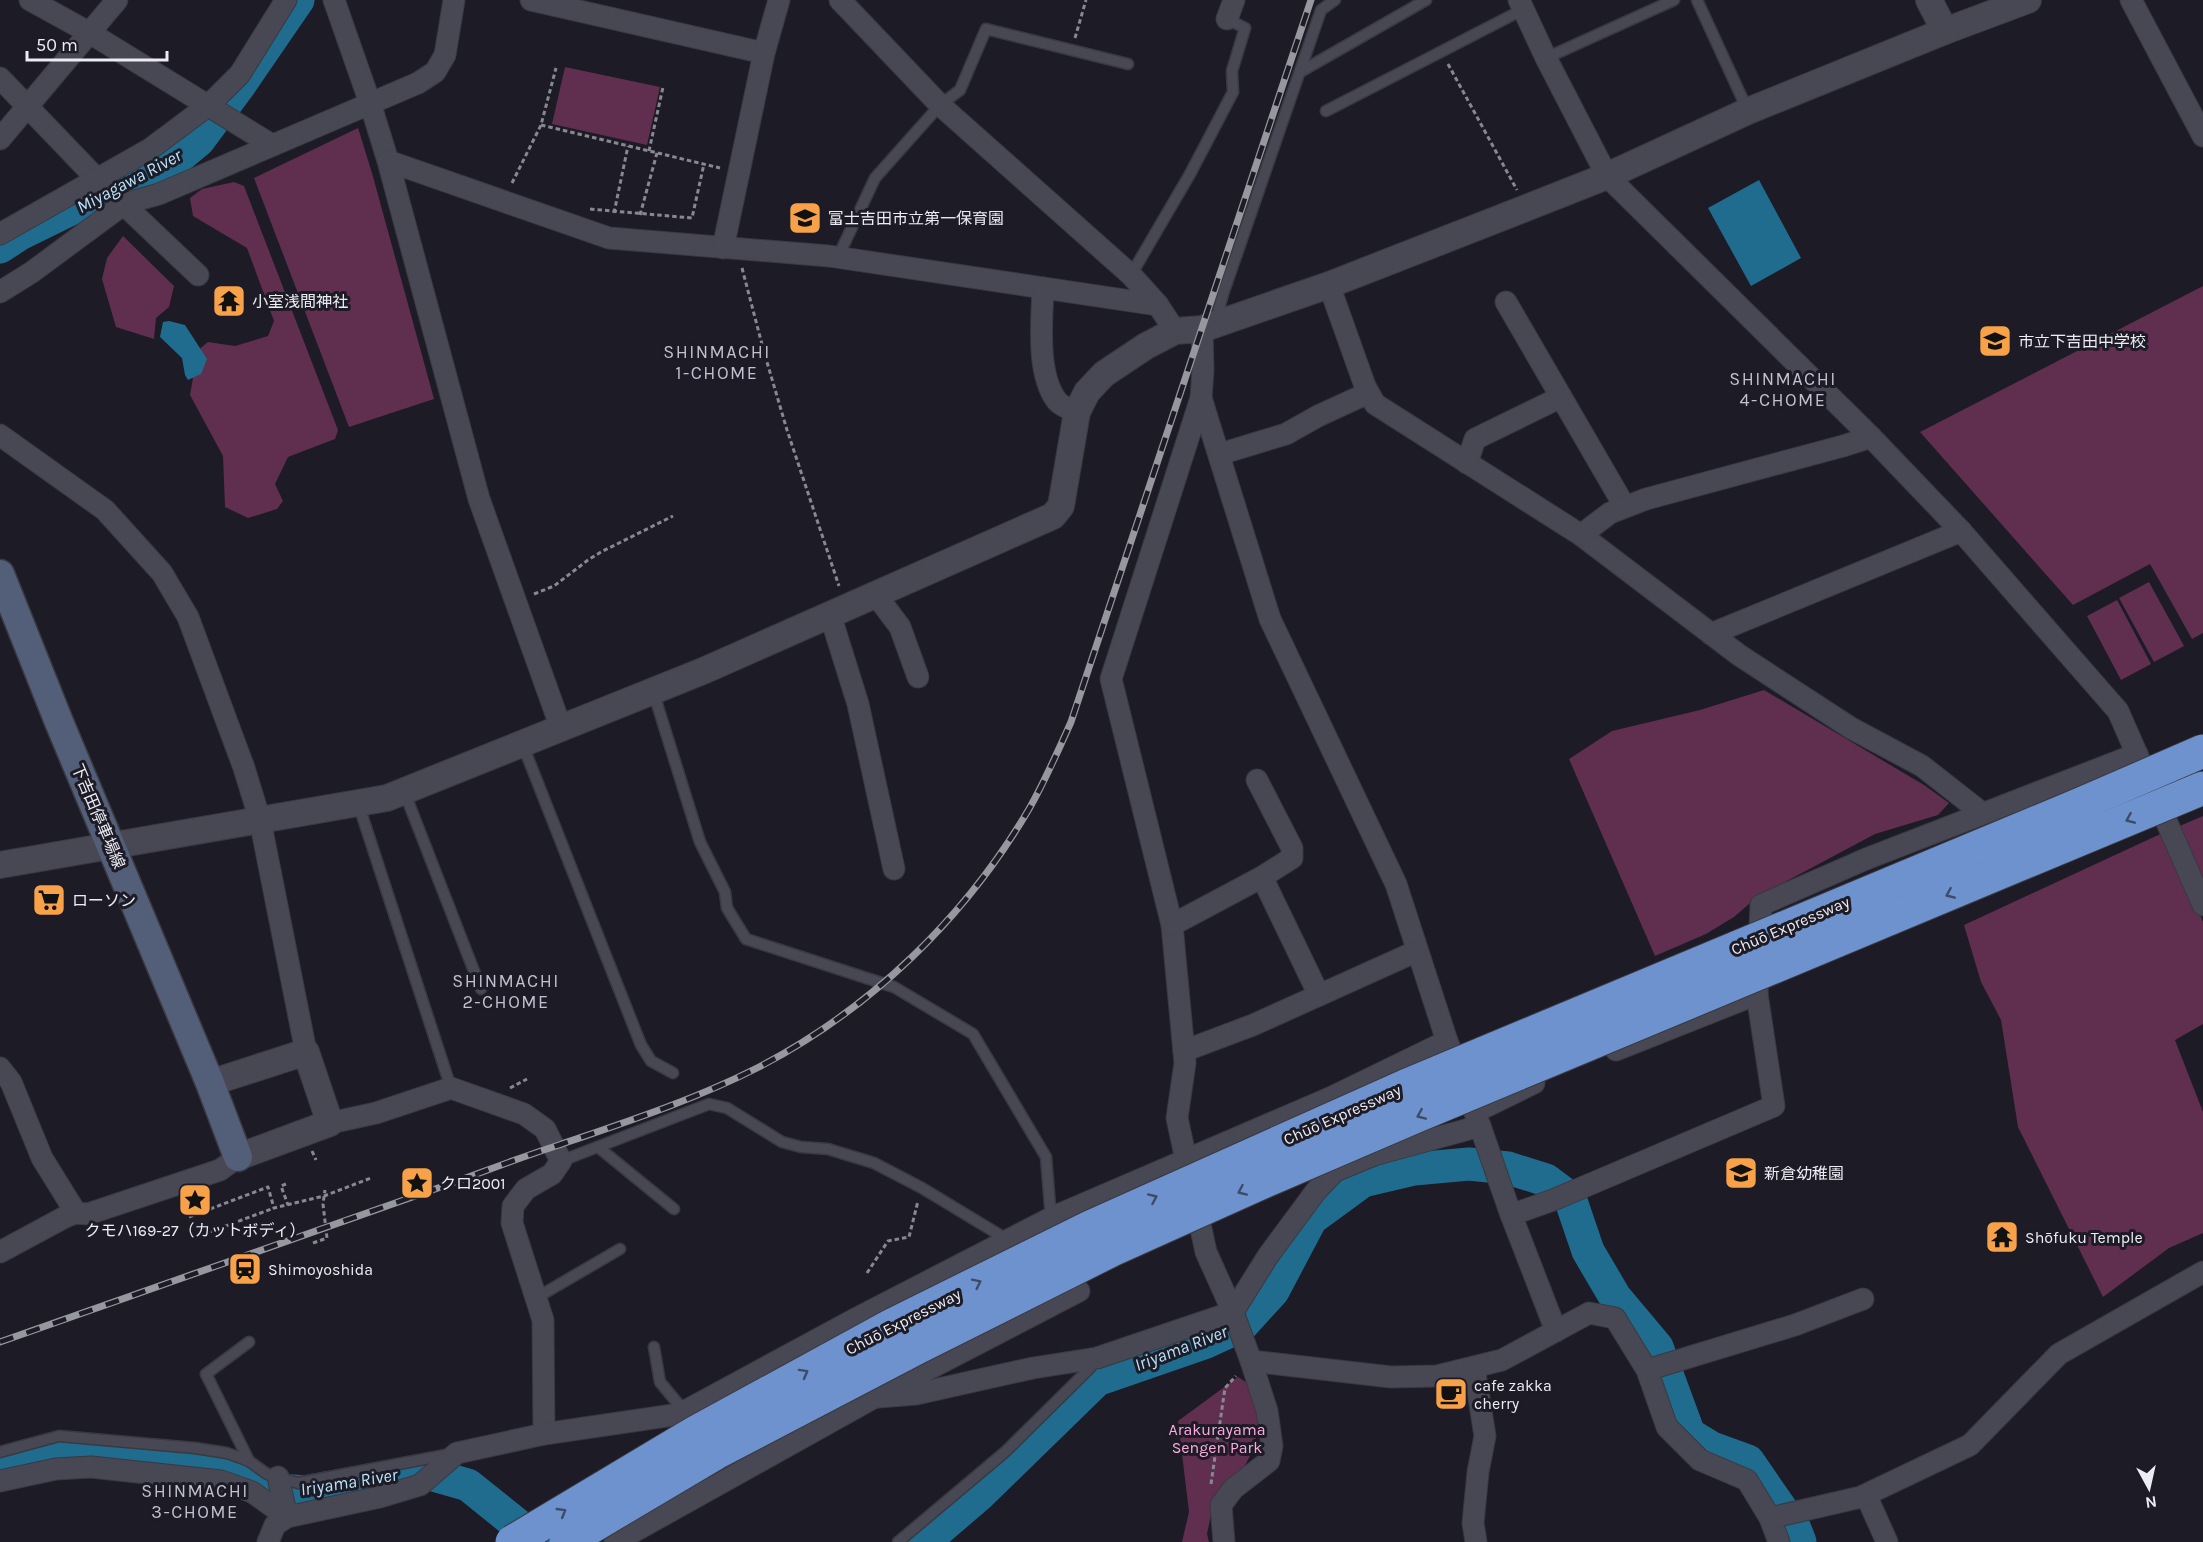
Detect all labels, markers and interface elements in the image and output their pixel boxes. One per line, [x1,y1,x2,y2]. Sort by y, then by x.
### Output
scale bar [27,24,166,62]
text: 50 m [36,34,78,56]
water label: Miyagawa River [73,144,186,218]
school or university icon: 富士吉田市立第一保育園 [787,200,823,236]
place label: 富士吉田市立第一保育園 [828,209,1004,228]
temple icon: 小室浅間神社 [211,283,247,319]
place label: 小室浅間神社 [252,292,348,311]
school or university icon: 市立下吉田中学校 [1977,323,2013,359]
place label: 市立下吉田中学校 [2018,332,2146,351]
district label: SHINMACHI 1-CHOME [663,341,771,384]
district label: SHINMACHI 4-CHOME [1729,368,1837,411]
street label: 下吉田停車場線 [68,761,129,871]
one-way arrow [2125,812,2136,824]
supermarket icon: ローソン [31,882,67,918]
one-way arrow [1945,887,1956,899]
place label: ローソン [72,891,136,910]
street label: Chūō Expressway [1728,892,1853,959]
district label: SHINMACHI 2-CHOME [452,970,560,1013]
street label: Chūō Expressway [1280,1080,1405,1149]
one-way arrow [1416,1108,1427,1120]
school or university icon: 新倉幼稚園 [1723,1155,1759,1191]
place label: 新倉幼稚園 [1764,1164,1844,1183]
place icon: クロ2001 [399,1165,435,1201]
place label: クロ2001 [440,1174,506,1193]
place icon: クモハ169-27（カットボディ） [177,1182,213,1218]
one-way arrow [1237,1184,1248,1196]
one-way arrow [1146,1194,1157,1206]
temple icon: Shōfuku Temple [1984,1219,2020,1255]
place label: クモハ169-27（カットボディ） [85,1221,305,1240]
place label: Shōfuku Temple [2025,1228,2143,1247]
station icon: Shimoyoshida [227,1251,263,1287]
place label: Shimoyoshida [268,1260,373,1279]
one-way arrow [971,1279,982,1290]
street label: Chūō Expressway [842,1284,965,1359]
water label: Iriyama River [1131,1320,1231,1376]
one-way arrow [798,1369,809,1380]
cafe icon: cafe zakka cherry [1433,1376,1469,1412]
place label: cafe zakka cherry [1474,1376,1552,1413]
park label: Arakurayama Sengen Park [1168,1420,1266,1457]
north arrow [2119,1458,2179,1518]
water label: Iriyama River [299,1463,400,1501]
district label: SHINMACHI 3-CHOME [141,1480,249,1523]
text: N [2144,1492,2158,1513]
one-way arrow [556,1508,566,1519]

